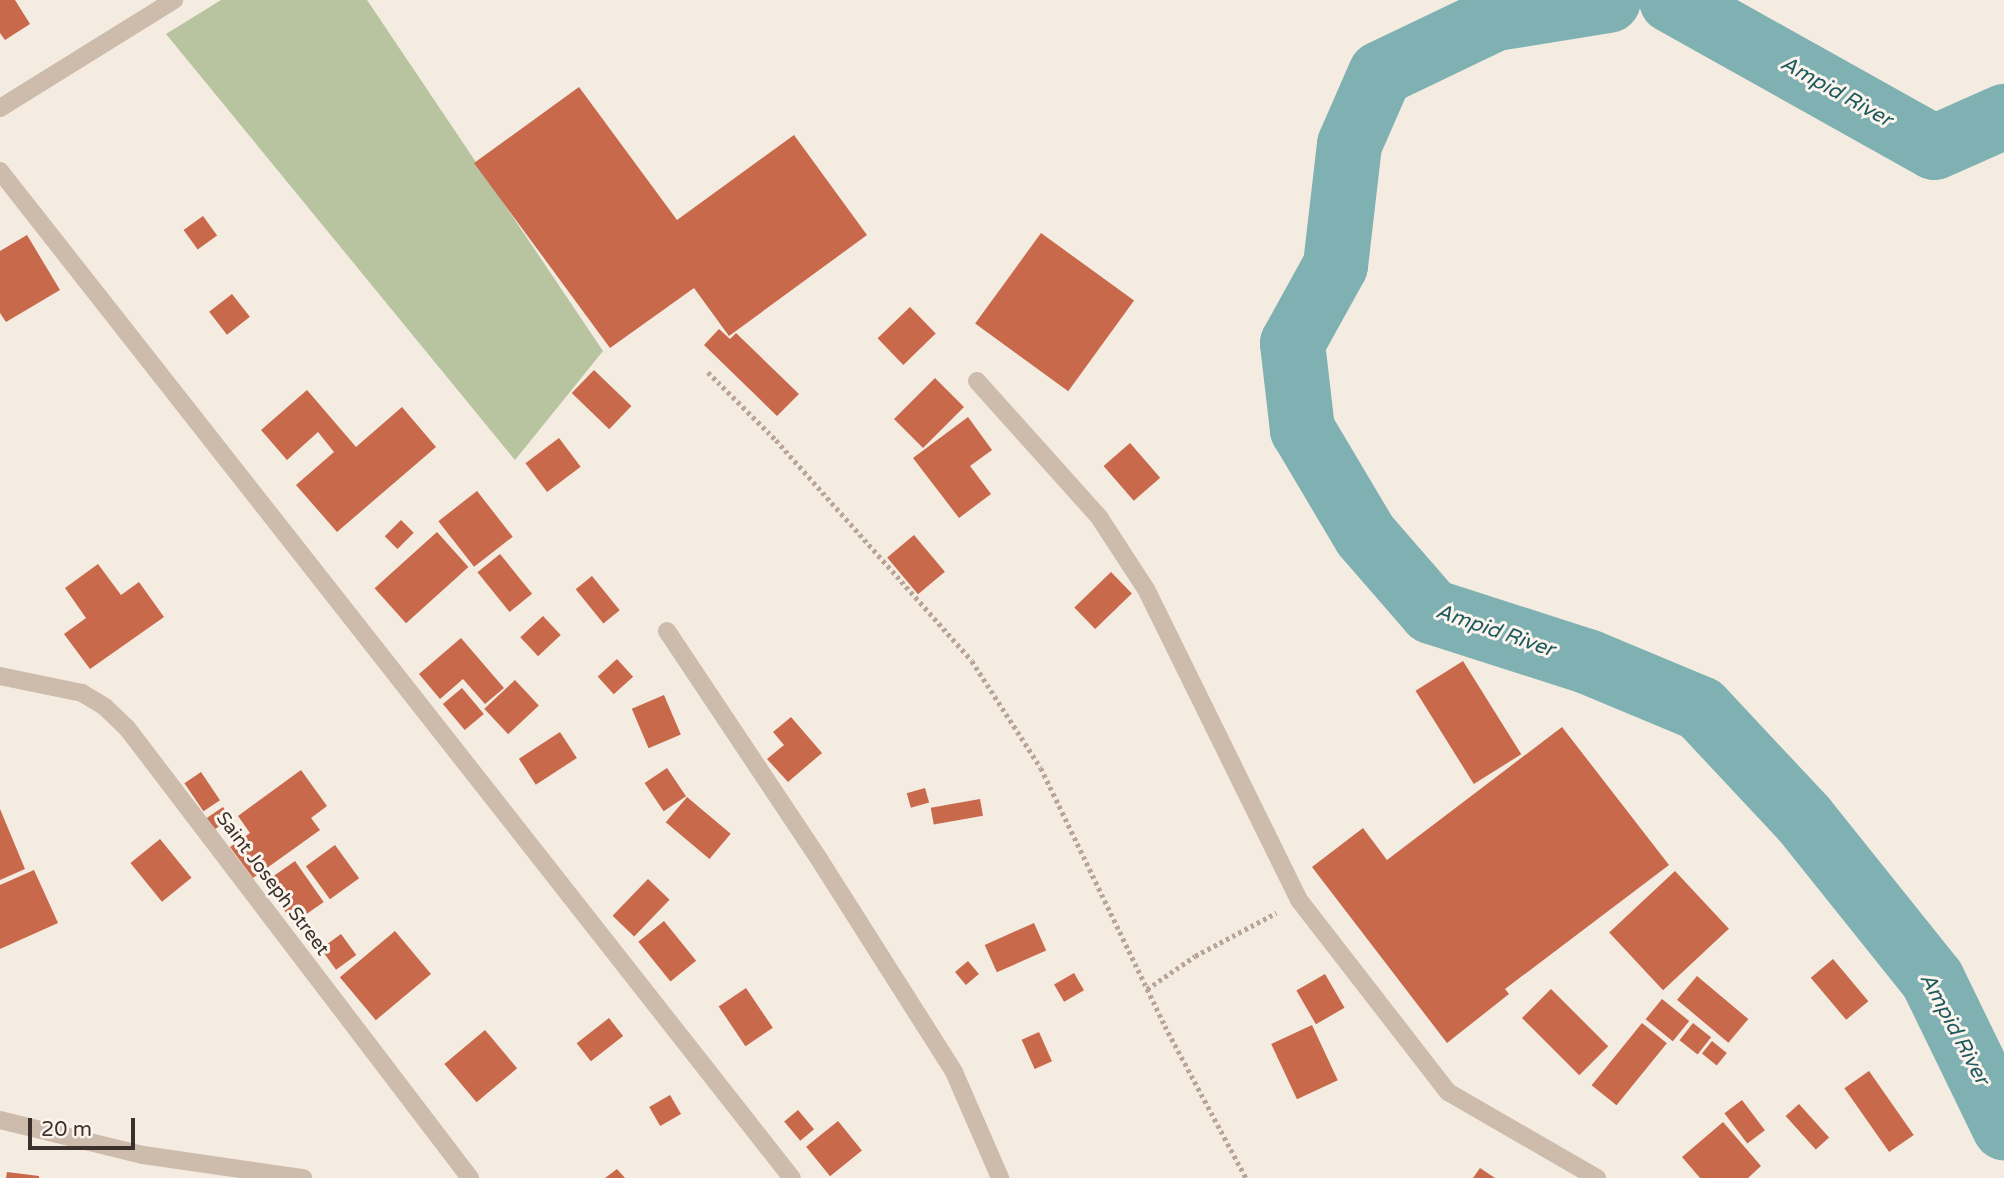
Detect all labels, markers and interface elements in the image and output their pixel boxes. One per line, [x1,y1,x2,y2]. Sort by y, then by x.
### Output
water label: Ampid River [1776,51,1896,133]
water label: Ampid River [1433,599,1557,663]
street label: Saint Joseph Street [211,808,333,960]
water label: Ampid River [1914,969,1994,1089]
scale bar [32,1104,138,1148]
text: 20 m [41,1117,92,1142]

